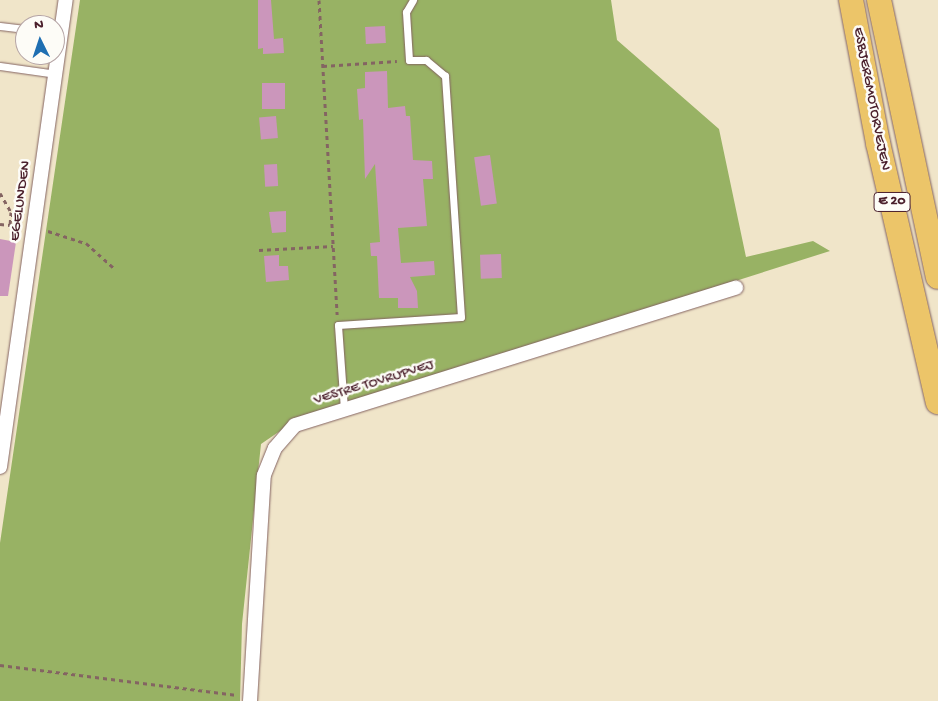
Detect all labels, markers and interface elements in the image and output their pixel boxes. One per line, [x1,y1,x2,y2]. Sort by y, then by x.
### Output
north arrow [15,15,65,65]
text: N [34,17,44,34]
street label: ESBJERGMOTORVEJEN [848,26,894,172]
street label: EGELUNDEN [6,160,36,242]
road number: E 20 [873,190,911,213]
street label: VESTRE TOVRUPVEJ [312,356,436,410]

